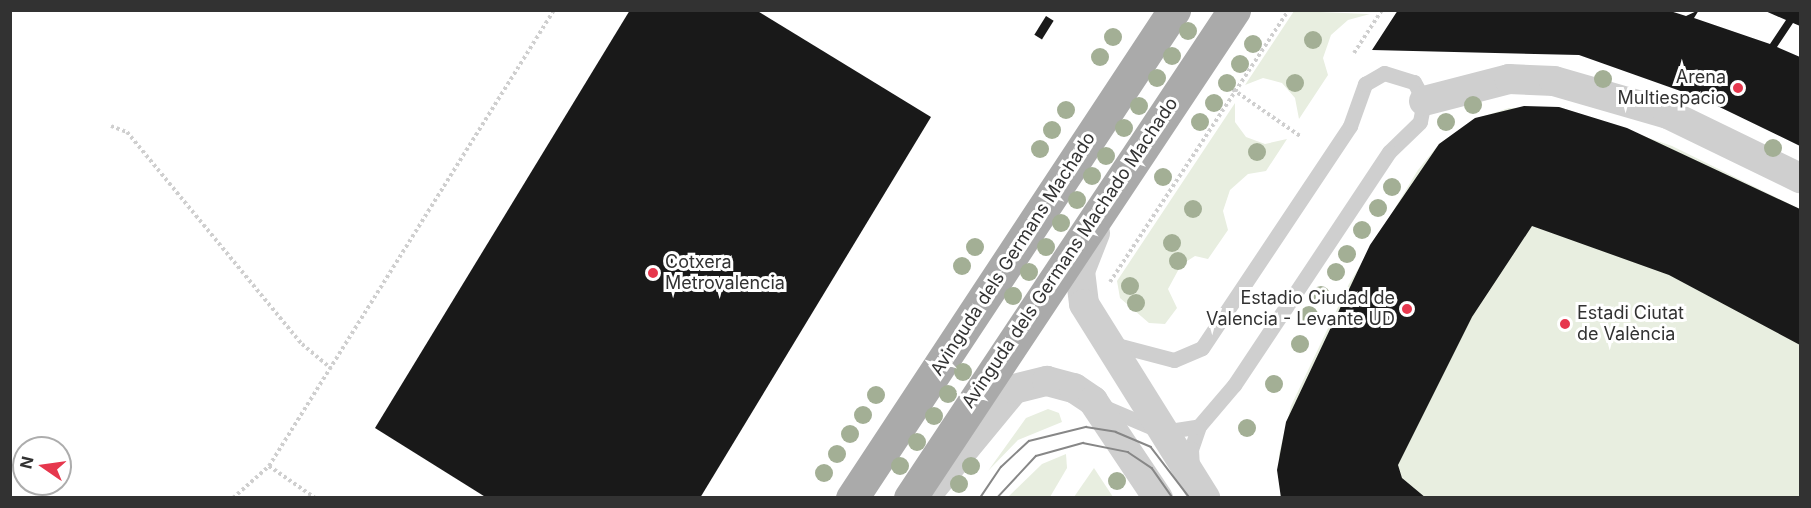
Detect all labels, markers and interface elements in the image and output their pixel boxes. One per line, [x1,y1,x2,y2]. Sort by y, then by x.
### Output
place label: Arena Multiespacio [1617,67,1726,110]
marker: Arena Multiespacio [1731,81,1745,95]
street label: Avinguda dels Germans Machado Machado [958,94,1182,412]
street label: Avinguda dels Germans Machado [926,128,1100,380]
place label: Cotxera Metrovalencia [665,252,785,294]
marker: Cotxera Metrovalencia [646,266,660,280]
place label: Estadio Ciudad de Valencia - Levante UD [1206,288,1395,330]
marker: Estadio Ciudad de Valencia - Levante UD [1400,302,1414,316]
place label: Estadi Ciutat de València [1577,303,1684,346]
marker: Estadi Ciutat de València [1558,317,1572,331]
north arrow [12,436,72,496]
text: N [15,454,38,471]

